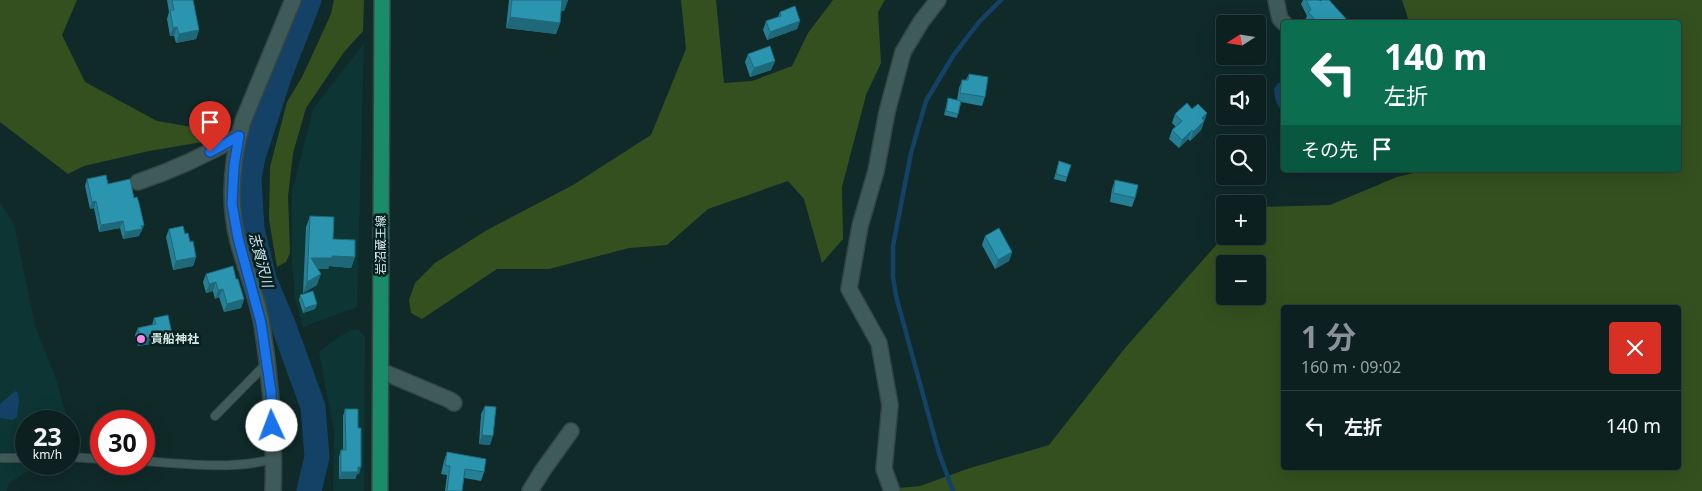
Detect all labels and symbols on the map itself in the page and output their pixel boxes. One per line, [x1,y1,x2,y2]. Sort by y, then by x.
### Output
north arrow [1216,15,1266,65]
pin [189,101,231,152]
street label: 岩沼蔵王線 [372,215,389,275]
water label: 志賀沢川 [245,230,278,291]
place label: 貴船神社 [151,330,199,347]
marker: 貴船神社 [135,333,147,345]
position arrow [245,399,297,451]
speed limit sign: 30 [90,410,155,475]

